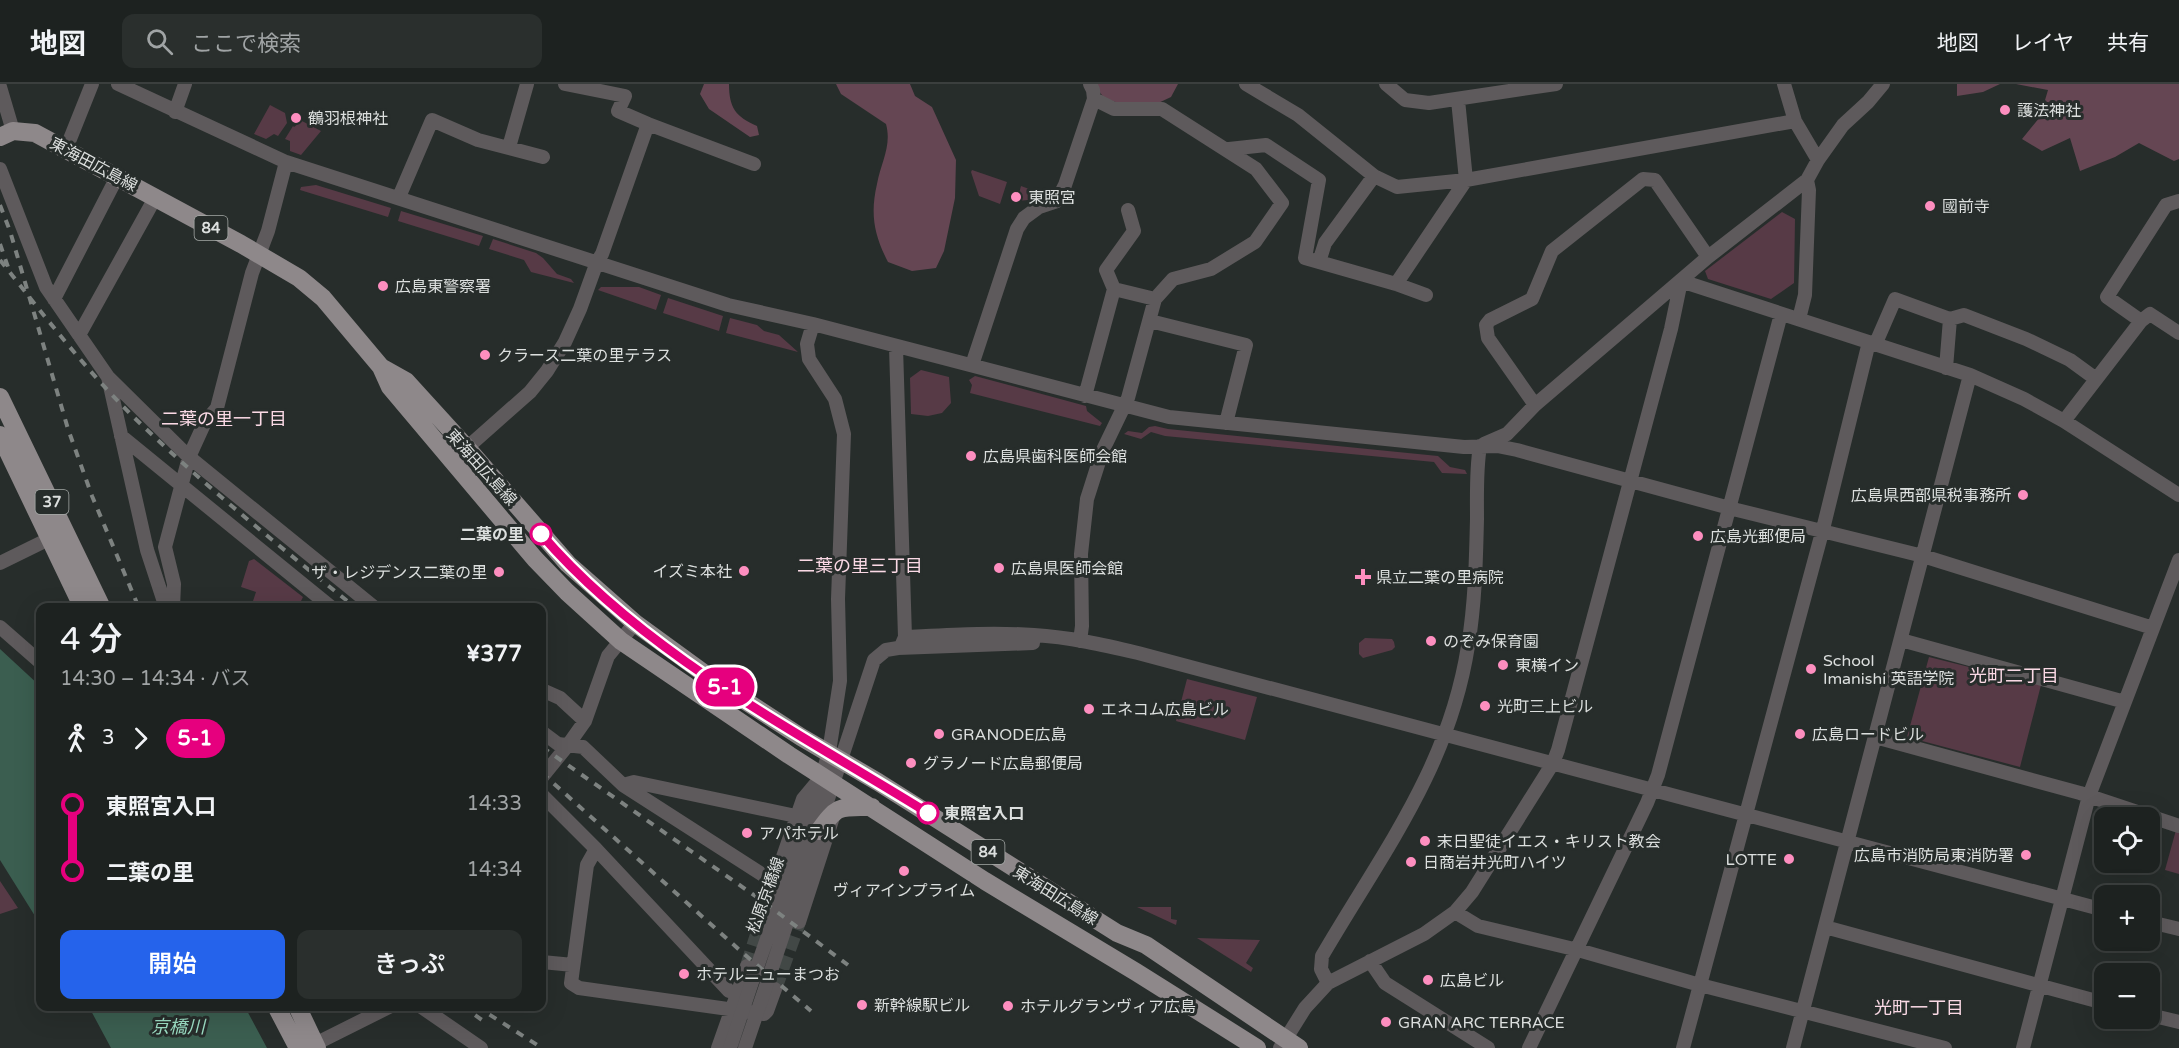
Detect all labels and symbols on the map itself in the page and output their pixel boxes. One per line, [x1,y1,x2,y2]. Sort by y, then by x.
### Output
place label: 護法神社 [2017,101,2081,121]
marker: 護法神社 [1998,103,2012,117]
place label: 鶴羽根神社 [308,109,388,129]
marker: 鶴羽根神社 [289,111,303,125]
street label: 東海田広島線 [46,134,141,196]
place label: 東照宮 [1028,188,1076,208]
marker: 東照宮 [1009,190,1023,204]
place label: 國前寺 [1942,197,1990,217]
marker: 國前寺 [1923,199,1937,213]
road number: 84 [194,216,228,240]
place label: 広島東警察署 [395,277,491,297]
marker: 広島東警察署 [376,279,390,293]
place label: クラース二葉の里テラス [497,346,672,366]
marker: クラース二葉の里テラス [478,348,492,362]
district label: 二葉の里一丁目 [161,408,287,430]
street label: 東海田広島線 [442,425,521,510]
place label: 広島県歯科医師会館 [983,447,1127,467]
marker: 広島県歯科医師会館 [964,449,978,463]
place label: 広島県西部県税事務所 [1851,486,2011,506]
marker: 広島県西部県税事務所 [2016,488,2030,502]
road number: 37 [36,490,68,514]
marker: 二葉の里 [530,523,552,545]
place label: 二葉の里 [460,525,524,545]
place label: 広島光郵便局 [1710,527,1806,547]
marker: 広島光郵便局 [1691,529,1705,543]
district label: 二葉の里三丁目 [797,555,923,577]
place label: 広島県医師会館 [1011,559,1123,579]
marker: 広島県医師会館 [992,561,1006,575]
place label: イズミ本社 [652,562,732,582]
place label: ザ・レジデンス二葉の里 [311,563,487,583]
marker: イズミ本社 [737,564,751,578]
marker: ザ・レジデンス二葉の里 [492,565,506,579]
marker: 県立二葉の里病院 [1354,568,1372,586]
place label: 県立二葉の里病院 [1376,568,1504,588]
place label: のぞみ保育園 [1443,632,1539,652]
marker: のぞみ保育園 [1424,634,1438,648]
place label: School Imanishi 英語学院 [1823,651,1954,689]
place label: 東横イン [1515,656,1579,676]
marker: 東横イン [1496,658,1510,672]
marker: School Imanishi 英語学院 [1804,662,1818,676]
district label: 光町二丁目 [1969,665,2059,687]
line badge: 5-1 [690,668,760,706]
place label: 光町三上ビル [1497,697,1593,717]
marker: 光町三上ビル [1478,699,1492,713]
place label: エネコム広島ビル [1101,700,1229,720]
marker: エネコム広島ビル [1082,702,1096,716]
place label: GRANODE広島 [951,725,1067,745]
place label: 広島ロードビル [1812,725,1924,745]
marker: GRANODE広島 [932,727,946,741]
marker: 広島ロードビル [1793,727,1807,741]
place label: グラノード広島郵便局 [923,754,1083,774]
marker: グラノード広島郵便局 [904,756,918,770]
marker: 東照宮入口 [917,802,939,824]
place label: 東照宮入口 [944,804,1024,824]
place label: アパホテル [759,824,839,844]
marker: アパホテル [740,826,754,840]
place label: 末日聖徒イエス・キリスト教会 [1437,832,1661,852]
marker: 末日聖徒イエス・キリスト教会 [1418,834,1432,848]
road number: 84 [972,840,1004,864]
place label: 広島市消防局東消防署 [1854,846,2014,866]
marker: 広島市消防局東消防署 [2019,848,2033,862]
place label: LOTTE [1726,850,1777,870]
marker: LOTTE [1782,852,1796,866]
place label: 日商岩井光町ハイツ [1423,853,1567,873]
street label: 松原京橋線 [743,854,789,936]
marker: 日商岩井光町ハイツ [1404,855,1418,869]
street label: 東海田広島線 [1009,862,1101,930]
marker: ヴィアインプライム [897,864,911,878]
place label: ヴィアインプライム [833,881,975,901]
place label: ホテルニューまつお [696,965,840,985]
marker: ホテルニューまつお [677,967,691,981]
place label: 広島ビル [1440,971,1504,991]
marker: 広島ビル [1421,973,1435,987]
place label: 新幹線駅ビル [874,996,970,1016]
place label: ホテルグランヴィア広島 [1020,997,1196,1017]
district label: 光町一丁目 [1874,997,1964,1019]
marker: 新幹線駅ビル [855,998,869,1012]
marker: ホテルグランヴィア広島 [1001,999,1015,1013]
place label: GRAN ARC TERRACE [1398,1013,1565,1033]
marker: GRAN ARC TERRACE [1379,1015,1393,1029]
water label: 京橋川 [151,1016,207,1038]

